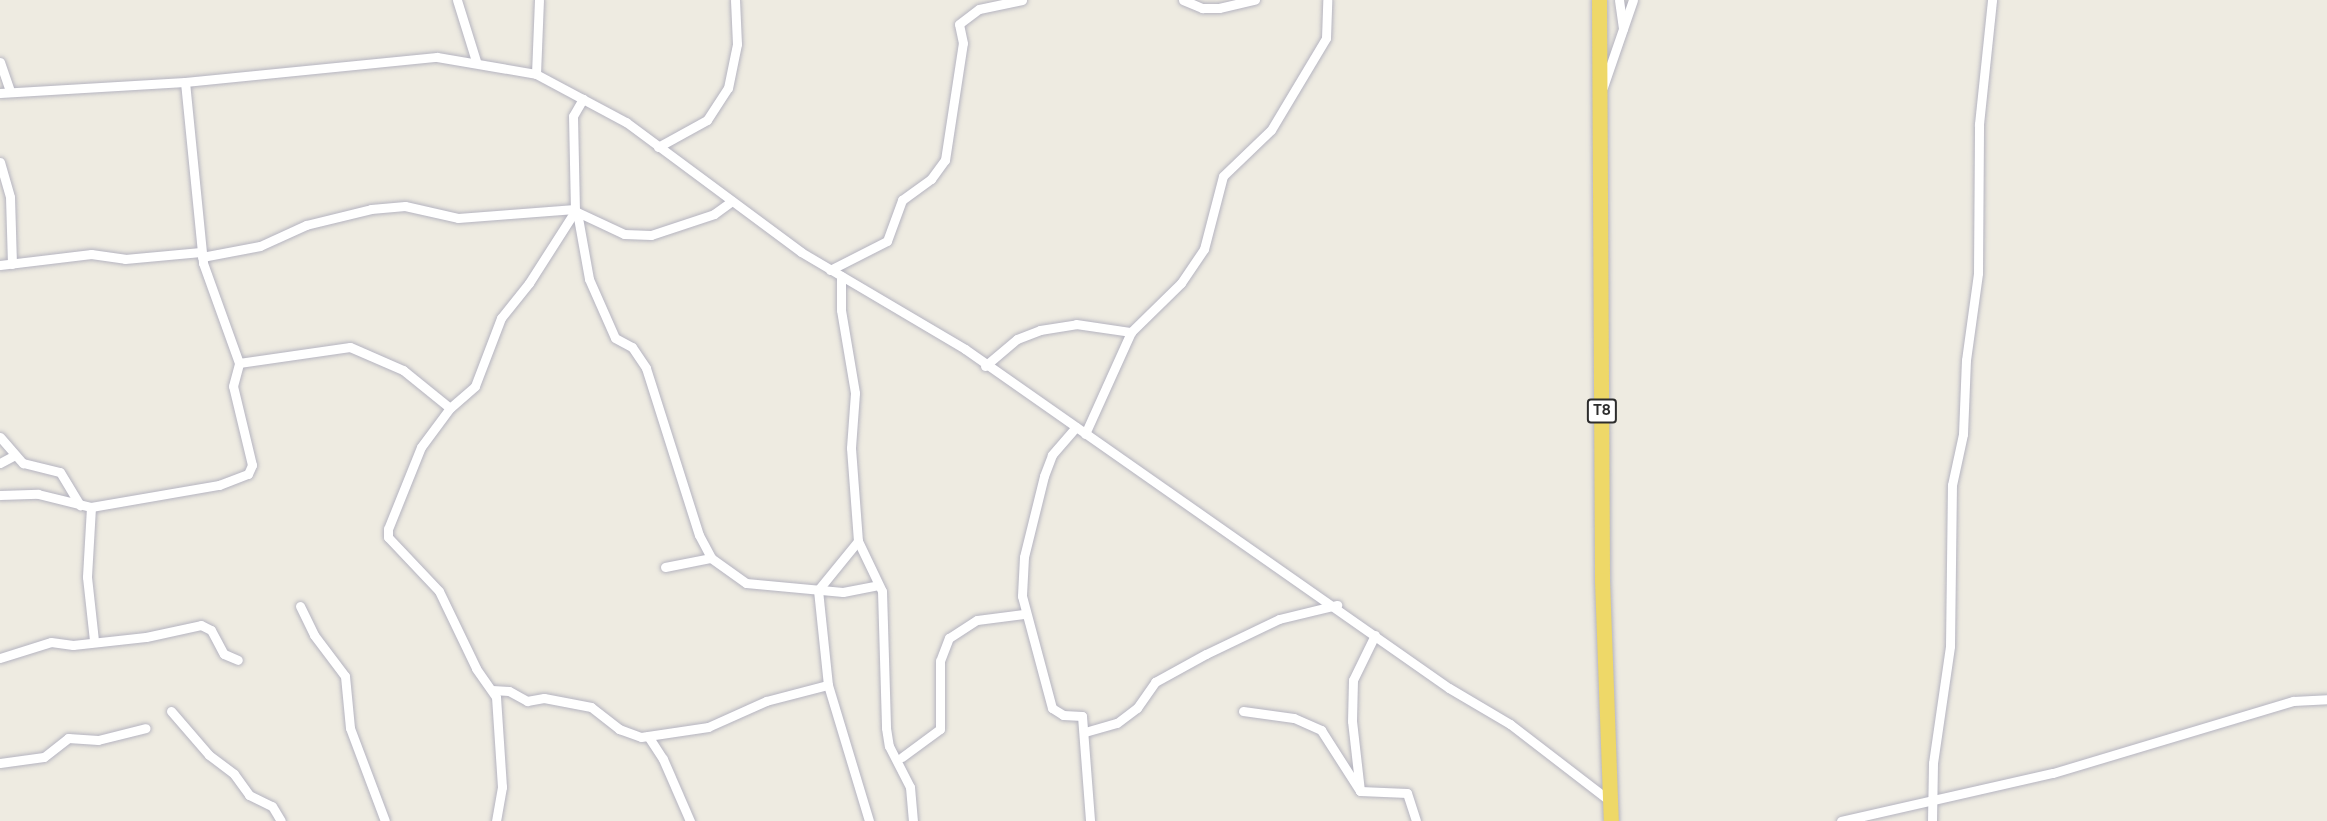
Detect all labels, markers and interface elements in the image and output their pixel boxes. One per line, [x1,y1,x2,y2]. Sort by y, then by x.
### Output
road number: T8 [1586,399,1618,423]

